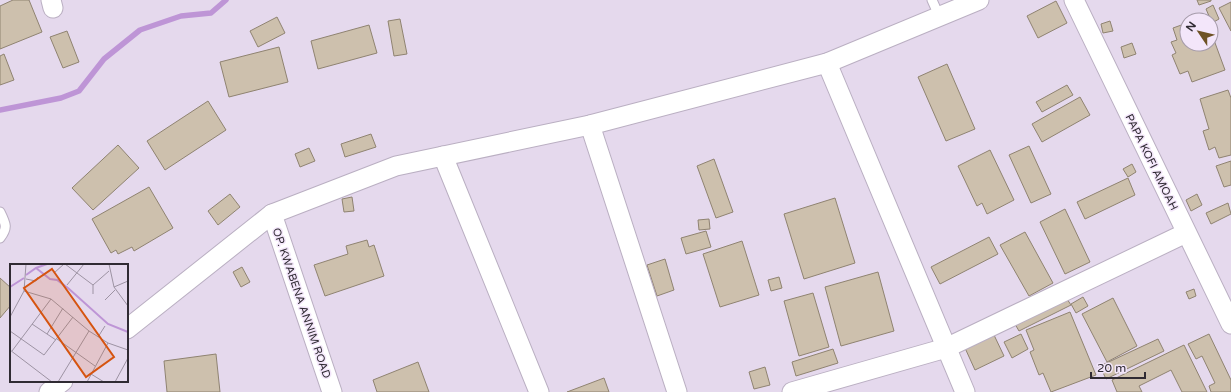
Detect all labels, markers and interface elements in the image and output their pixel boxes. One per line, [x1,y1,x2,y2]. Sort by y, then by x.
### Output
north arrow [1179,12,1219,52]
text: N [1183,19,1199,34]
street label: PAPA KOFI AMOAH [1123,112,1181,213]
street label: OP. KWABENA ANNIM ROAD [270,226,333,380]
inset map [10,264,128,382]
scale bar [1091,354,1145,380]
text: 20 m [1097,361,1126,375]

